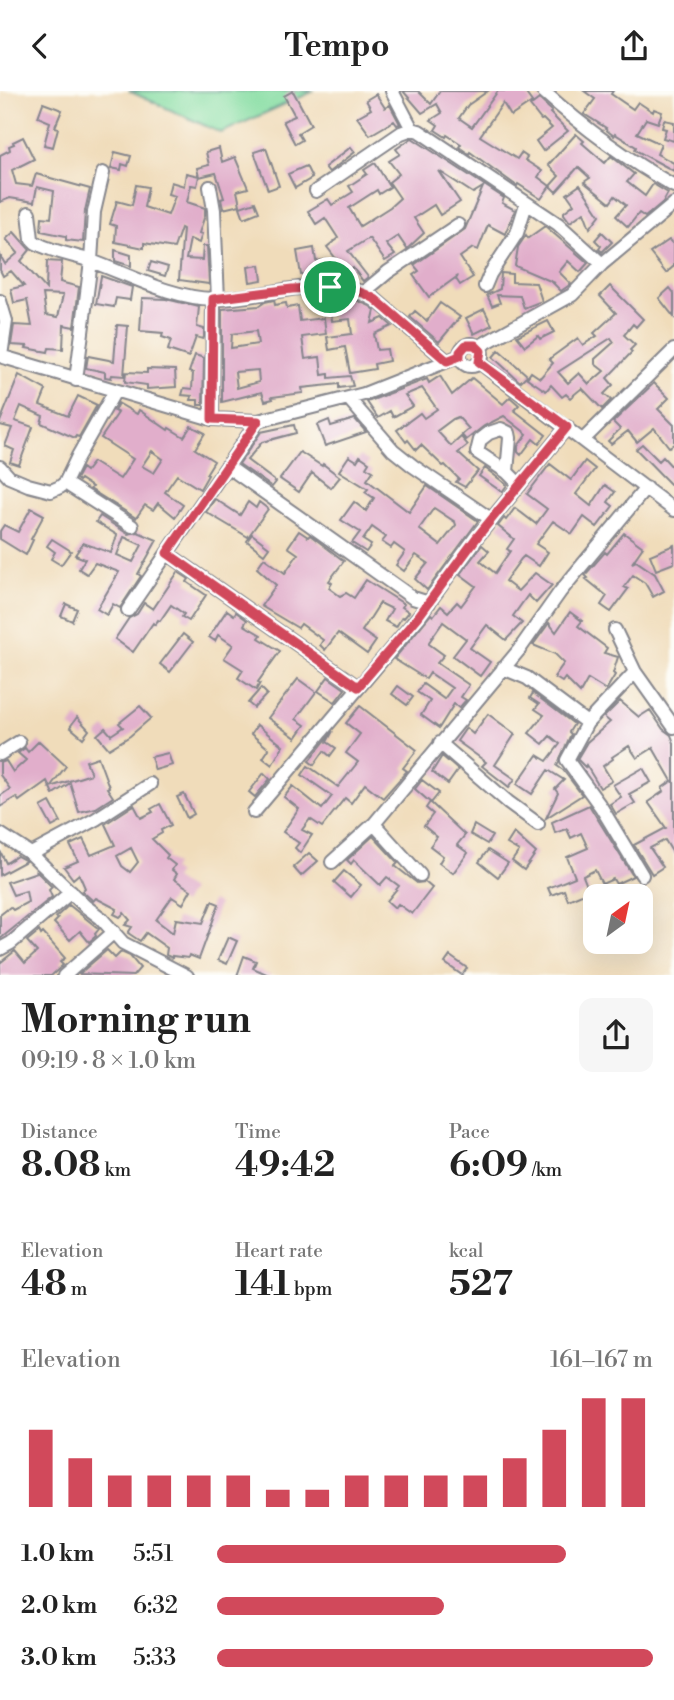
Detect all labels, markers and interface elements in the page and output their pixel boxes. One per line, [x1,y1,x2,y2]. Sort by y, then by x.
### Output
text: Tempo [284,26,390,66]
icon: back [21,27,59,65]
icon: share [615,27,653,65]
pin [300,257,360,317]
icon: arrive [311,268,349,306]
north arrow [583,884,653,954]
map controls [583,884,653,954]
text: Morning run [21,997,251,1044]
button: share [579,998,653,1072]
text: 09:19 · 8 × 1.0 km [21,1047,196,1075]
text: Distance [21,1120,98,1144]
text: Time [235,1120,281,1144]
text: Pace [449,1120,490,1144]
text: 8.08 [21,1144,101,1187]
text: 49:42 [235,1144,335,1187]
text: 6:09 [449,1144,528,1187]
text: km [101,1158,131,1182]
text: /km [528,1158,562,1182]
text: Elevation [21,1239,103,1263]
text: Heart rate [235,1239,323,1263]
text: kcal [449,1239,483,1263]
text: 48 [21,1263,67,1306]
text: 141 [235,1263,290,1306]
text: 527 [449,1263,513,1306]
text: m [67,1277,87,1301]
text: bpm [290,1277,332,1301]
text: Elevation [21,1346,121,1374]
text: 161–167 m [550,1346,653,1374]
text: 1.0 km [21,1540,94,1568]
text: 5:51 [133,1540,173,1568]
text: 2.0 km [21,1592,97,1620]
text: 6:32 [133,1592,178,1620]
text: 3.0 km [21,1644,97,1672]
text: 5:33 [133,1644,176,1672]

